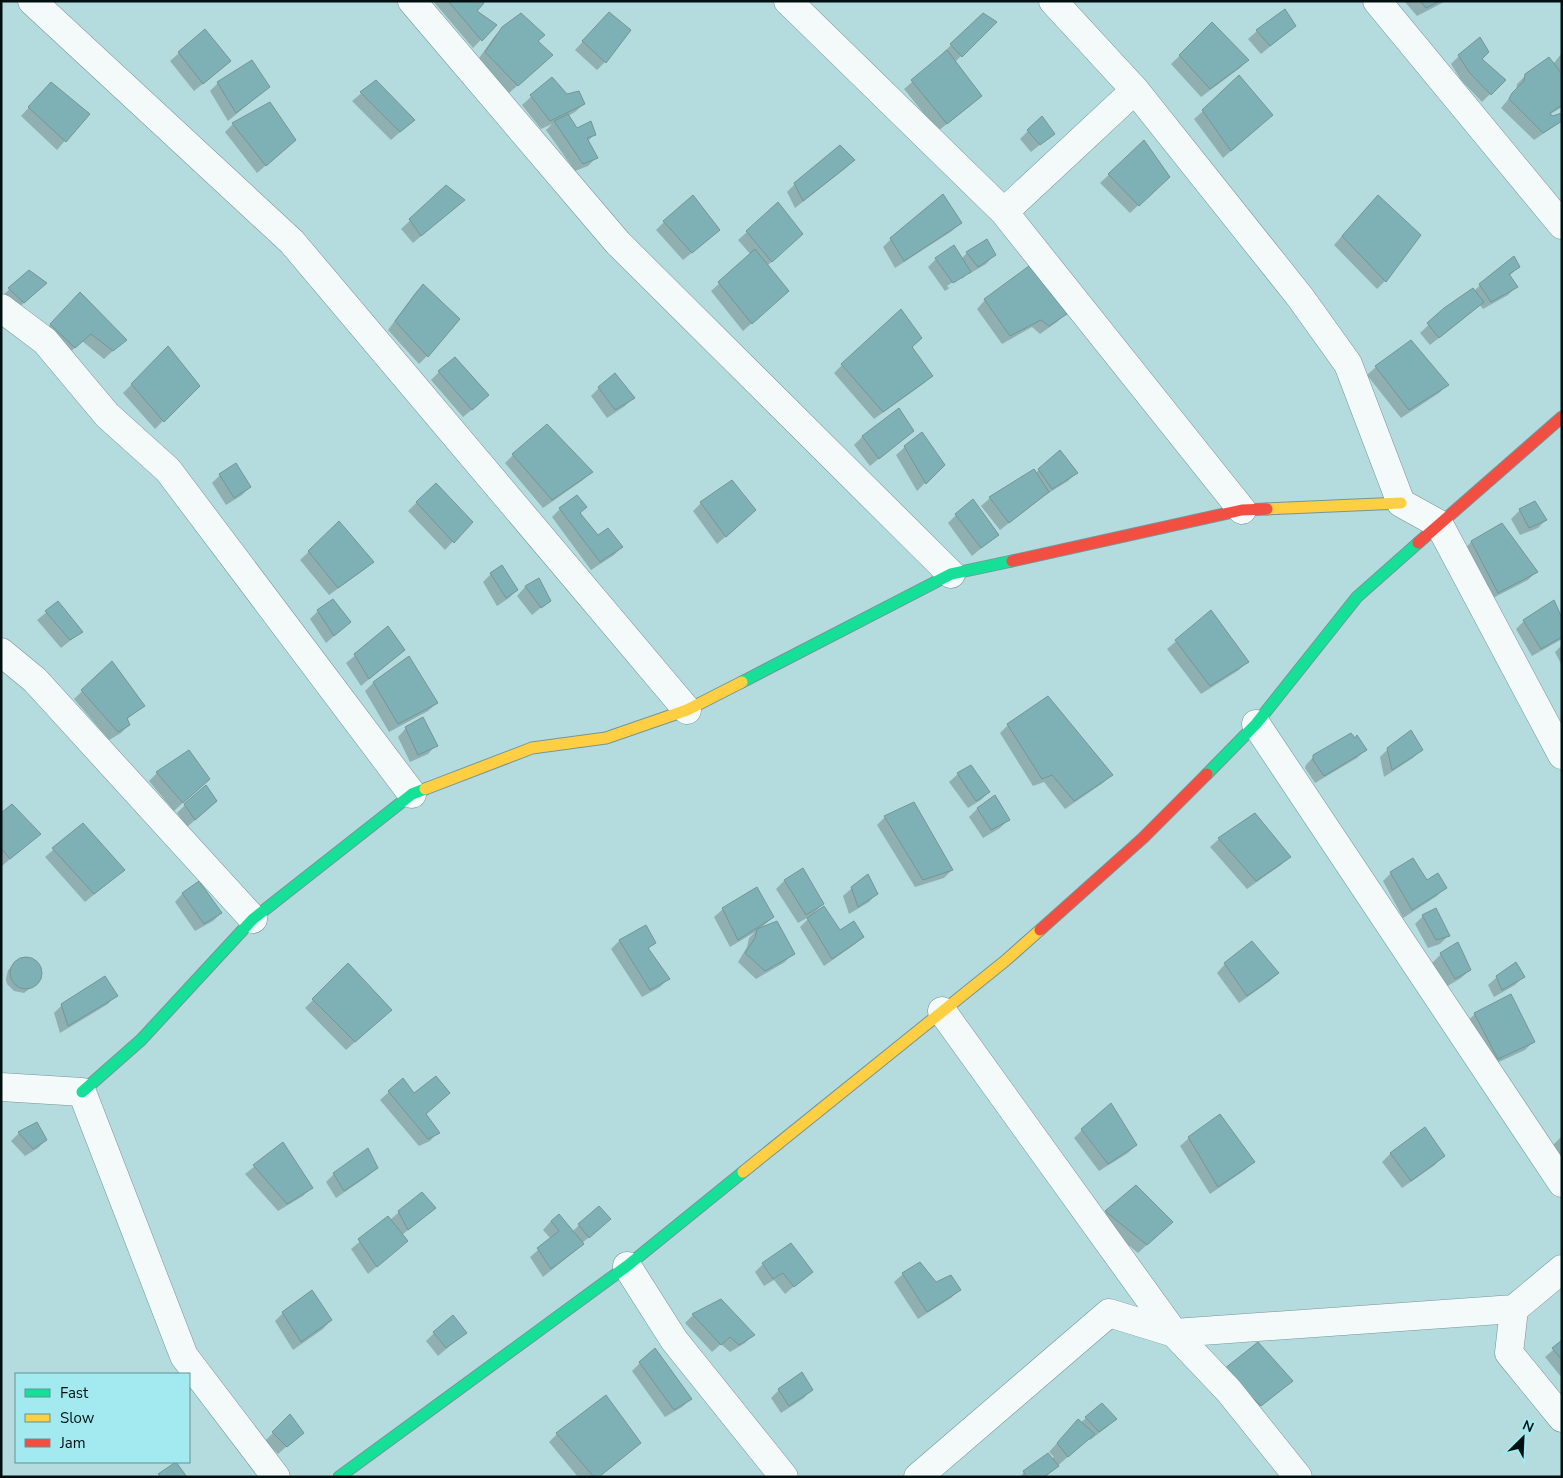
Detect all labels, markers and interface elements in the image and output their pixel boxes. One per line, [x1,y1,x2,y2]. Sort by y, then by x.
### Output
legend [15,1373,190,1463]
text: Fast [60,1383,89,1403]
text: Slow [60,1408,95,1428]
north arrow [1498,1413,1548,1463]
text: N [1519,1416,1537,1437]
text: Jam [59,1433,86,1453]

